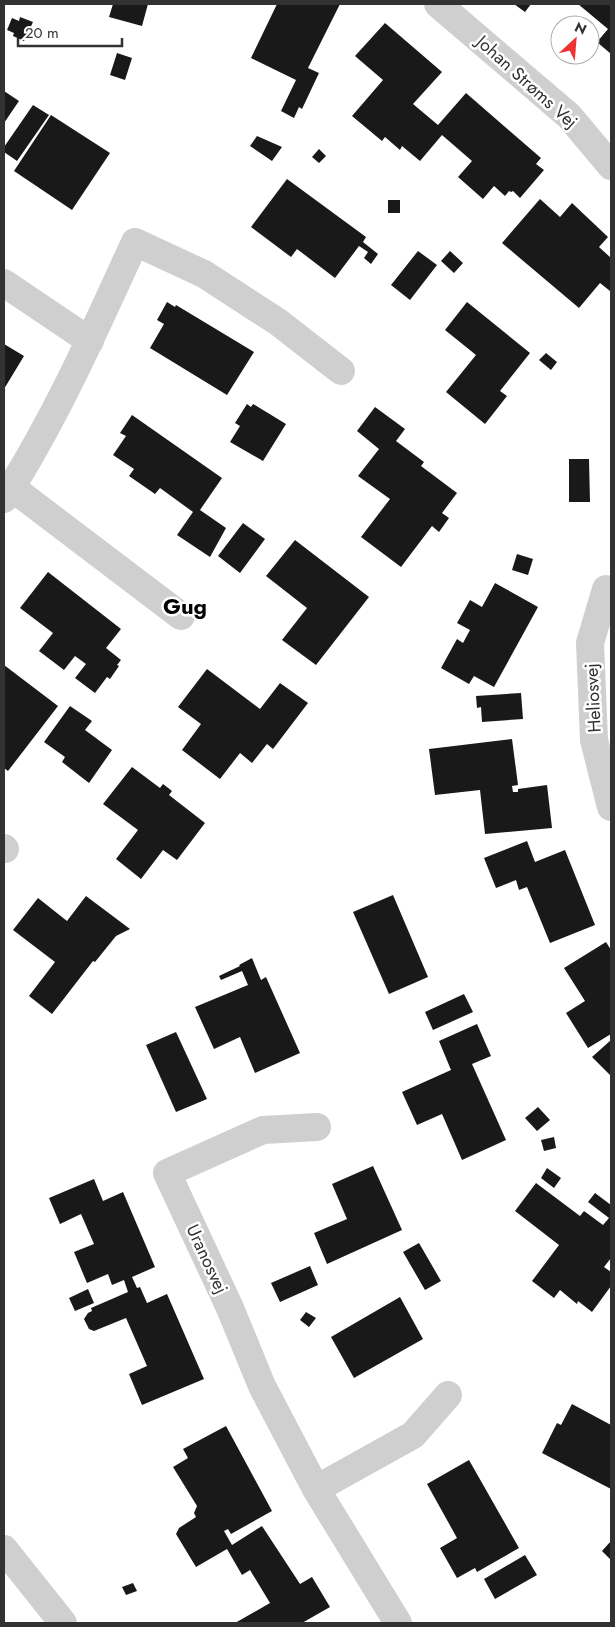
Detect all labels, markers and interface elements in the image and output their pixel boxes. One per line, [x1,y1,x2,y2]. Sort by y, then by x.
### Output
scale bar [18,15,121,47]
north arrow [550,15,600,65]
text: N [571,17,590,40]
text: 20 m [25,22,59,44]
street label: Johan Strøms Vej [469,28,583,135]
district label: Gug [163,590,207,622]
street label: Heliosvej [578,663,608,733]
street label: Uranosvej [180,1220,234,1298]

